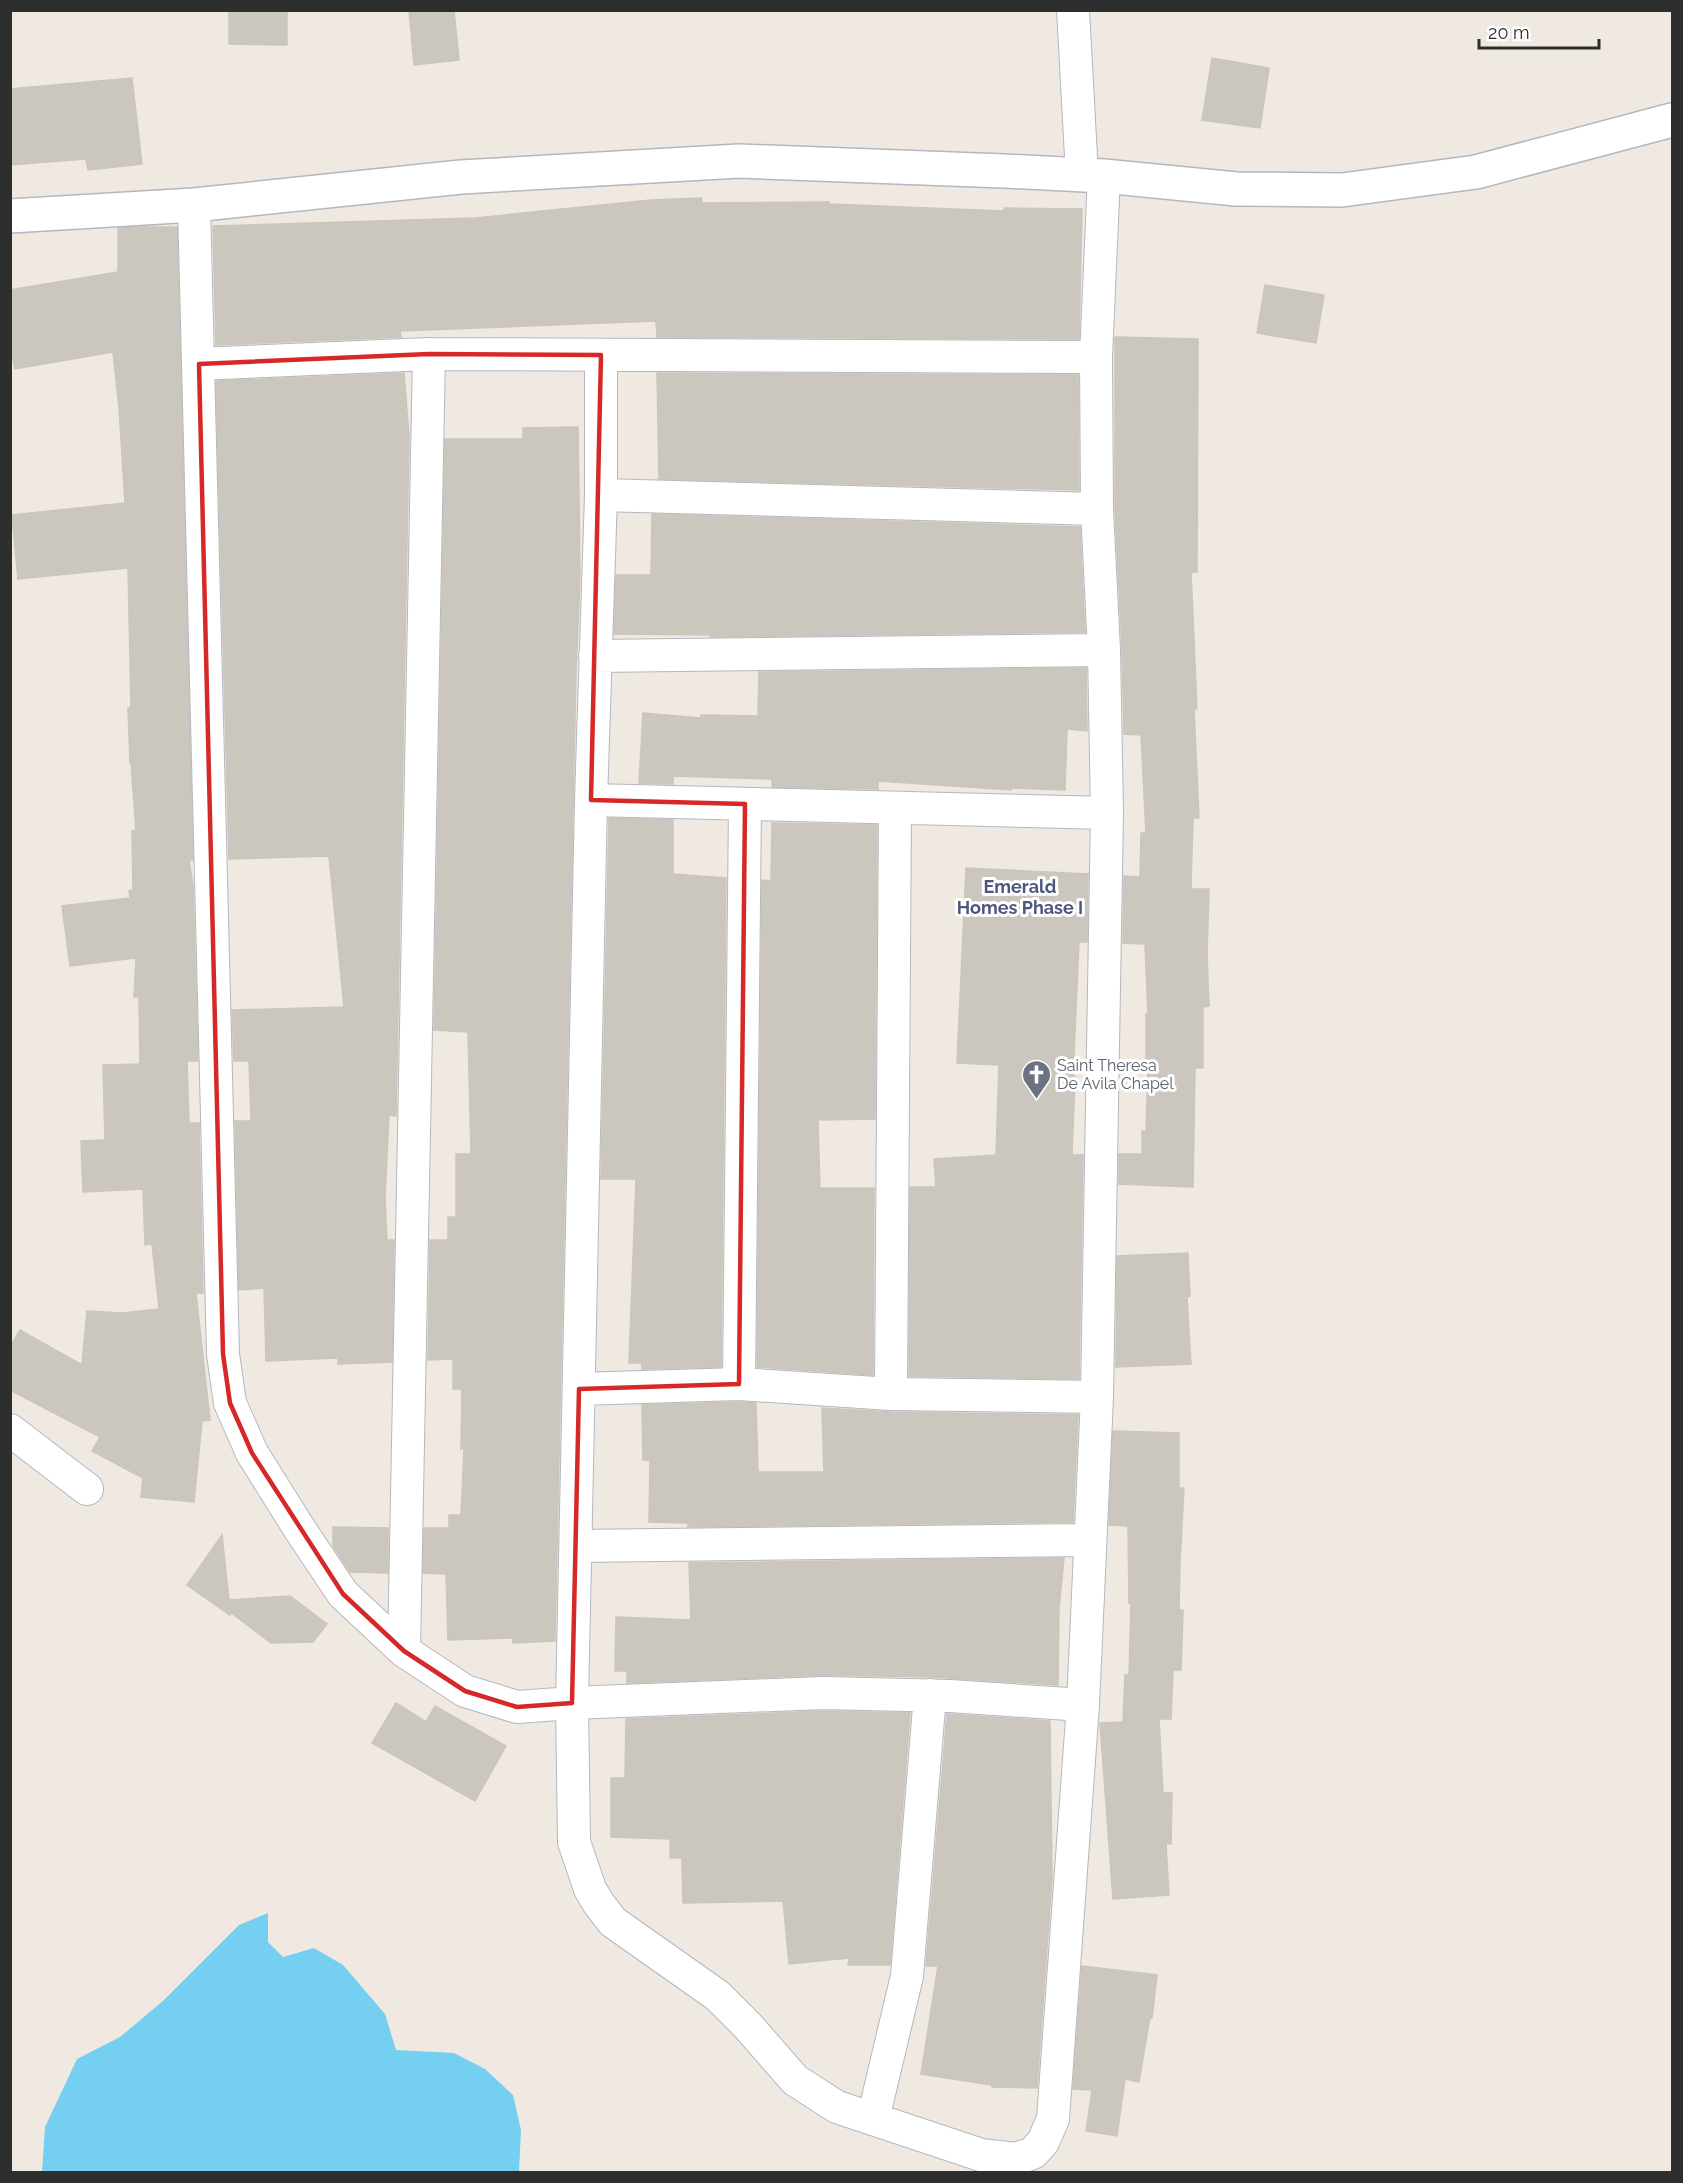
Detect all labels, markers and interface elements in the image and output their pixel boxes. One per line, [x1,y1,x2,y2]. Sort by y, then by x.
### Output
scale bar [1479,12,1599,50]
text: 20 m [1488,22,1530,43]
district label: Emerald Homes Phase I [957,876,1083,918]
place label: Saint Theresa De Avila Chapel [1057,1056,1174,1093]
church icon: Saint Theresa De Avila Chapel [1020,1058,1052,1100]

